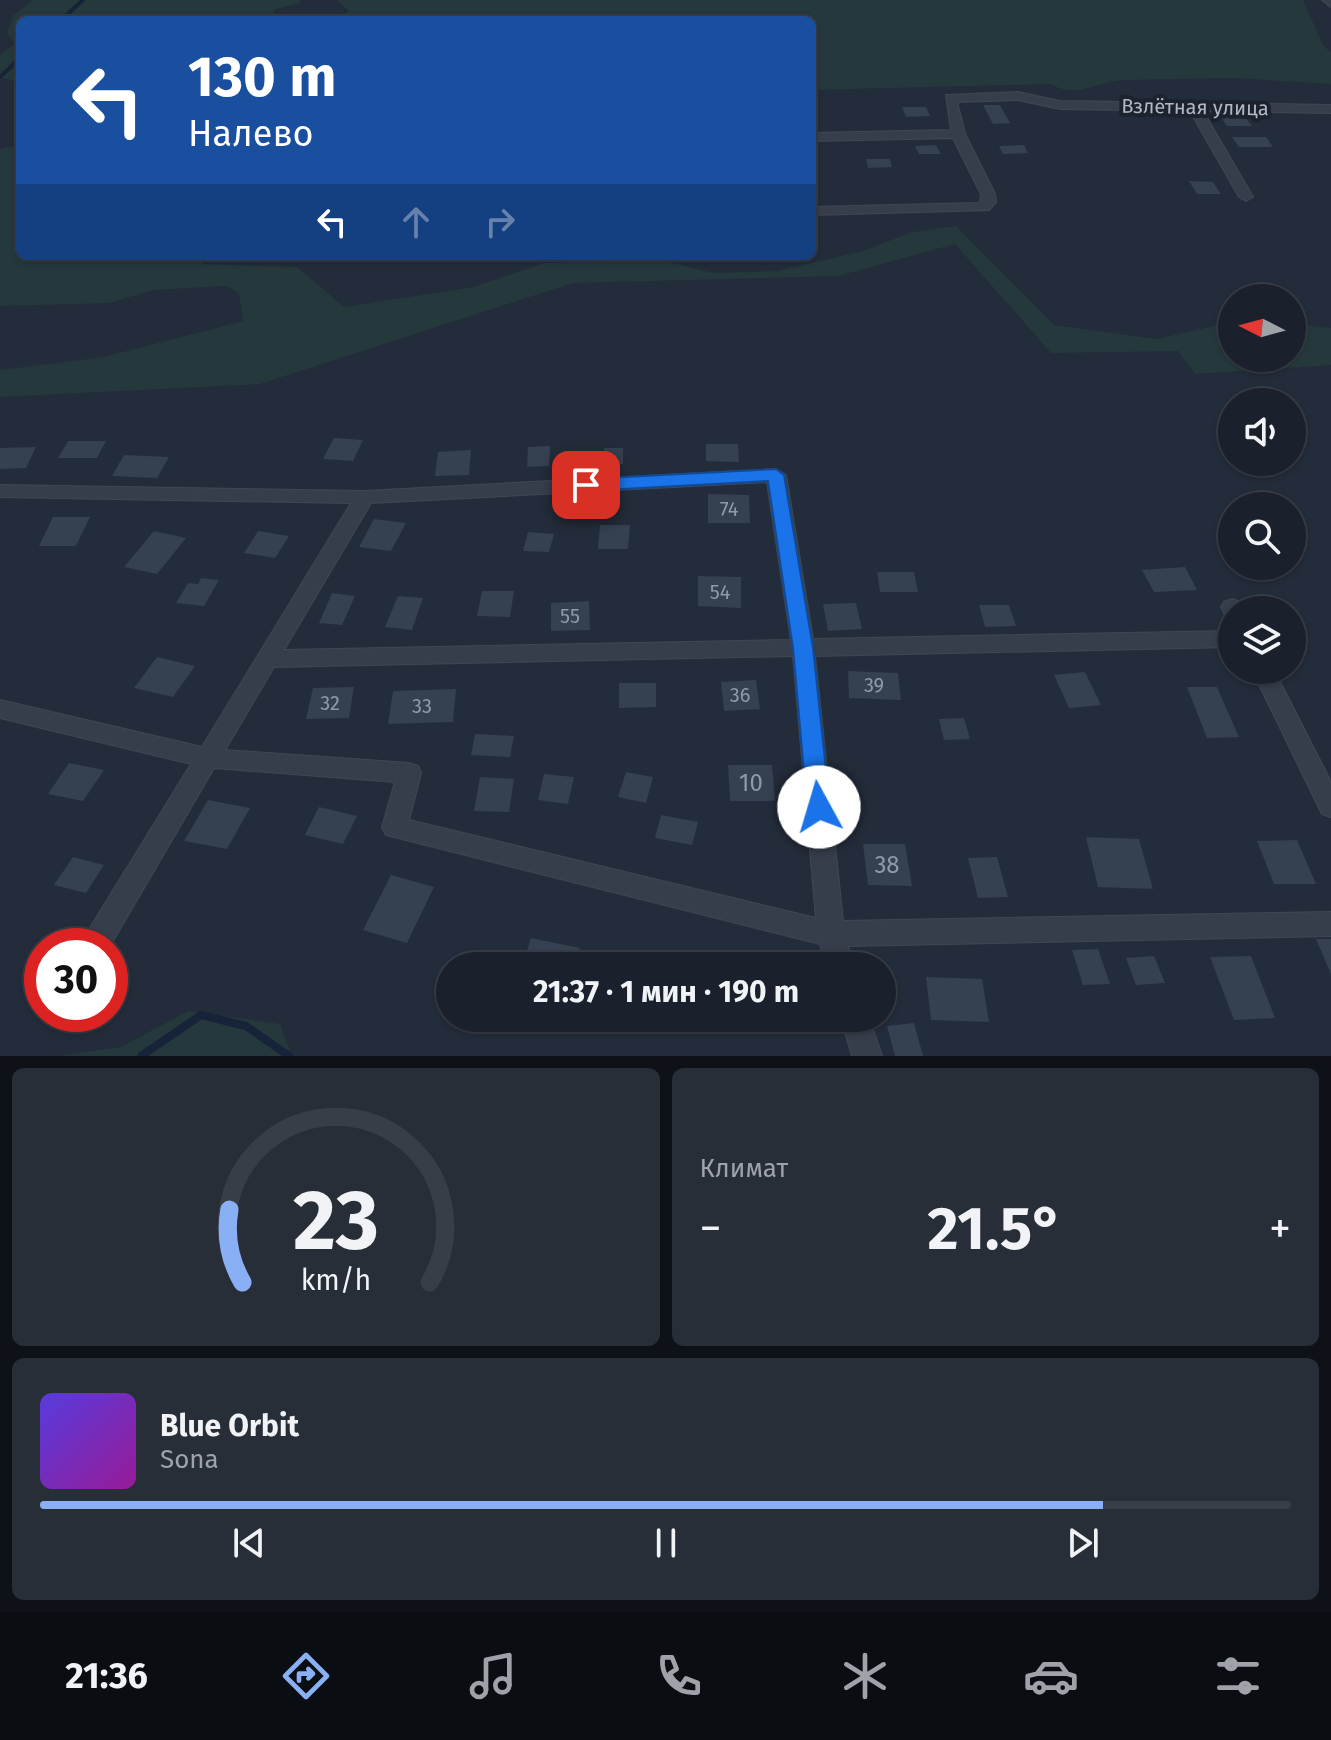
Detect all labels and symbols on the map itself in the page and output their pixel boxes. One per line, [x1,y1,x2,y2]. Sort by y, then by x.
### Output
street label: Взлётная улица [1121,94,1269,120]
north arrow [1218,284,1306,372]
pin [552,451,620,519]
house number: 74 [720,497,739,521]
house number: 54 [710,580,731,604]
house number: 55 [560,604,580,628]
house number: 39 [864,673,884,697]
house number: 36 [730,683,750,707]
house number: 32 [320,691,340,715]
house number: 33 [412,694,432,718]
position arrow [777,765,861,849]
house number: 10 [739,769,763,797]
house number: 38 [874,851,900,879]
speed limit sign: 30 [24,928,128,1032]

